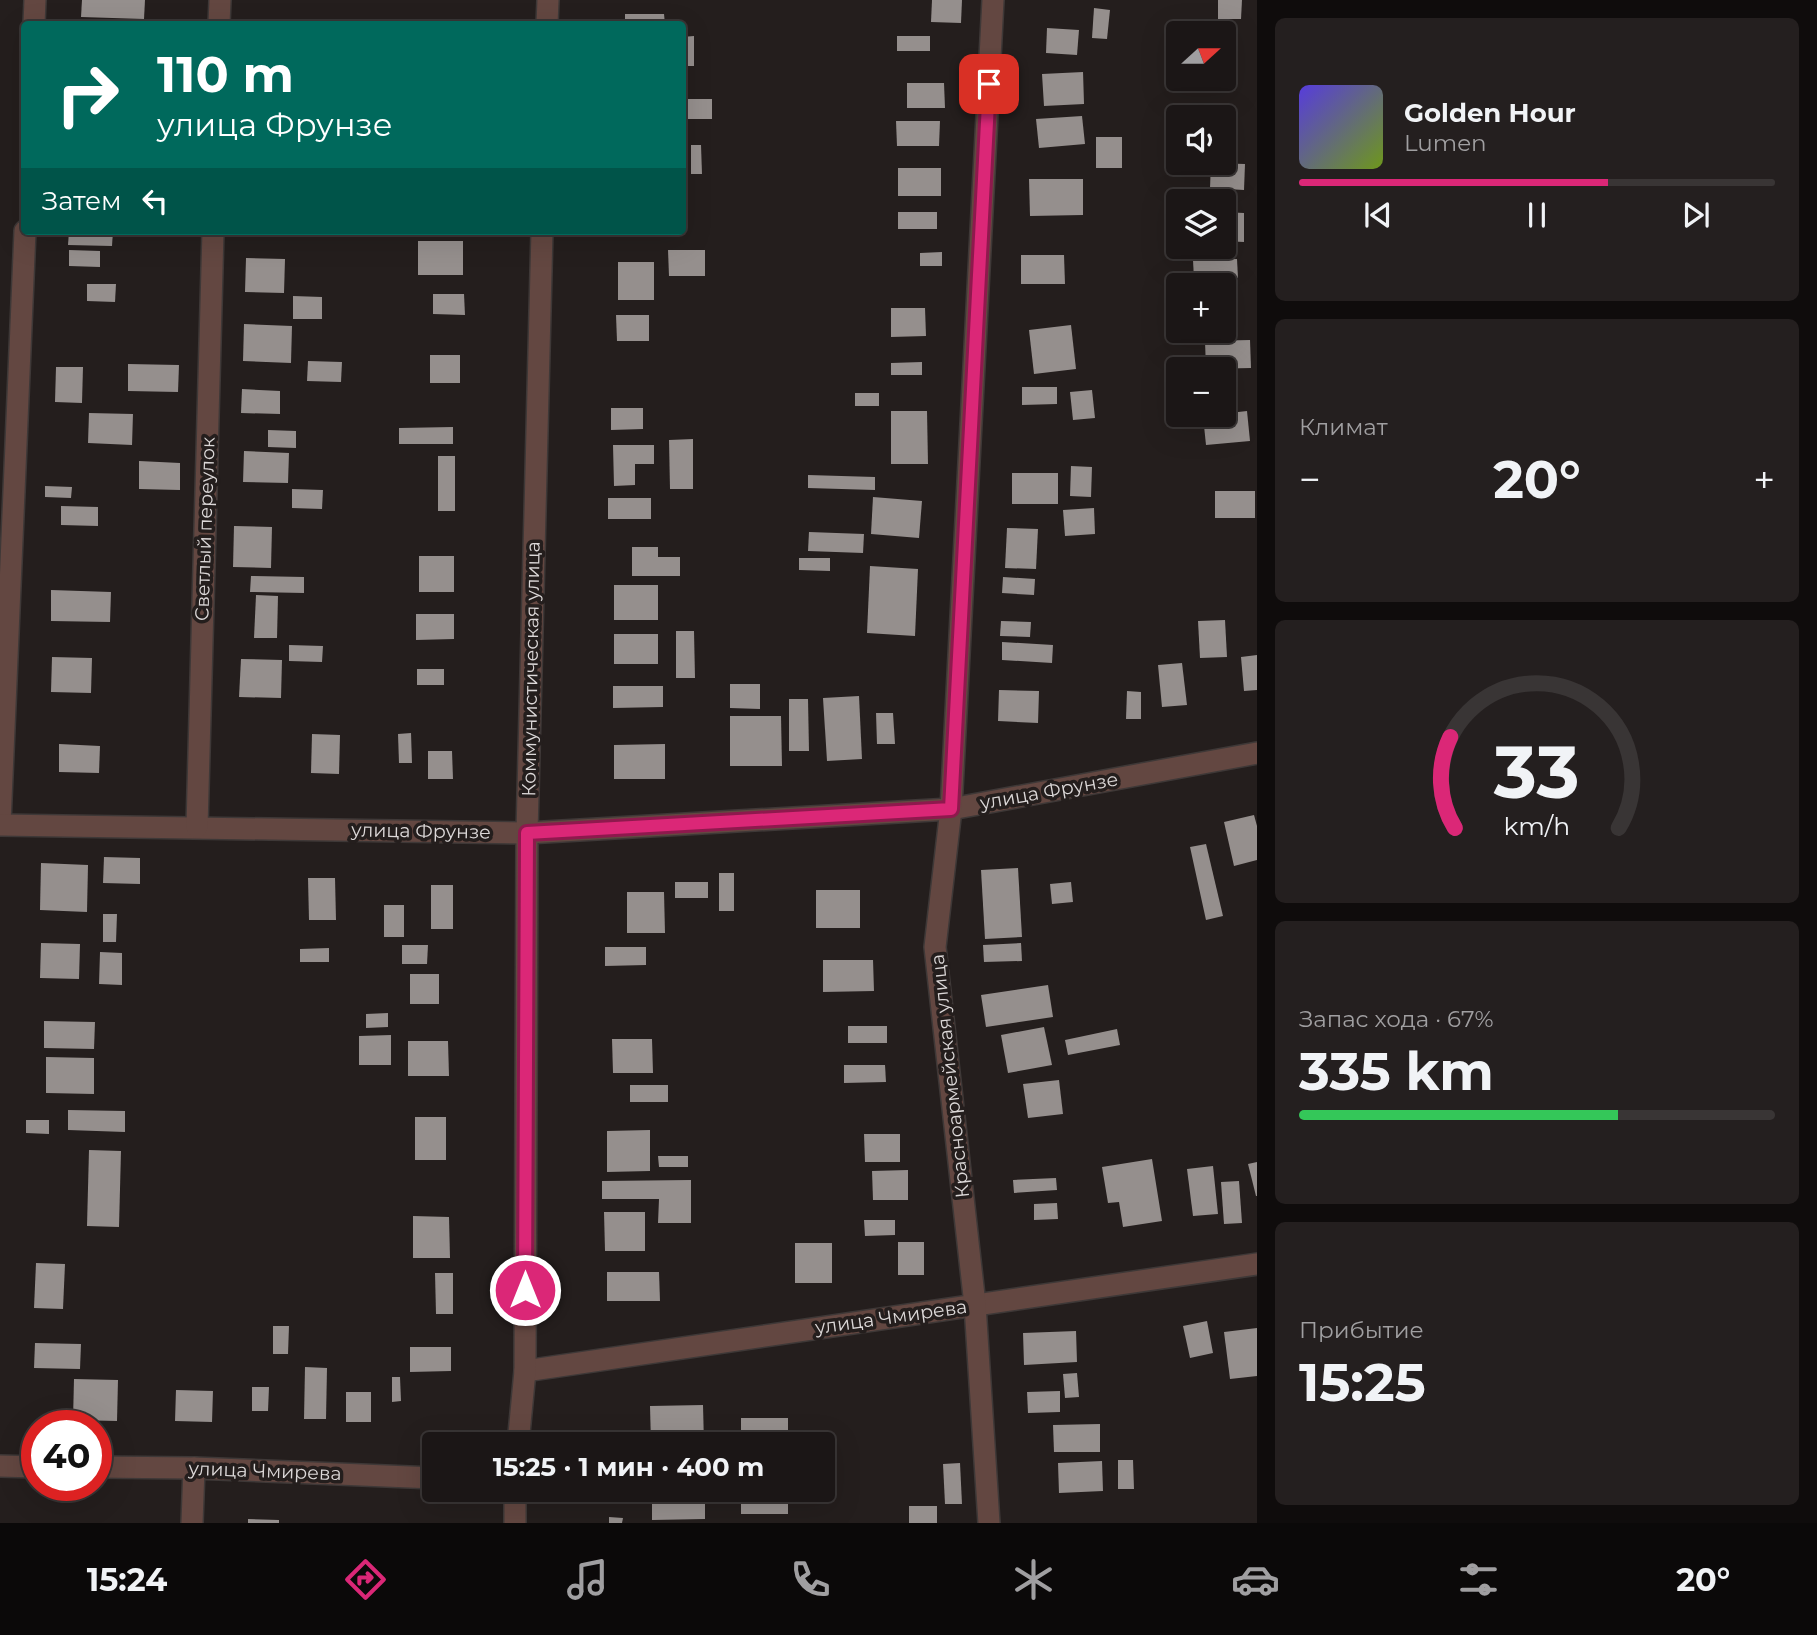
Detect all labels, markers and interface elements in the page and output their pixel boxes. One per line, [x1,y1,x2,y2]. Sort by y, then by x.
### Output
north arrow [1166,21,1236,91]
map controls [1166,21,1236,427]
text: 110 m [157,45,294,104]
icon: right [42,49,133,140]
pin [959,54,1019,114]
icon: arrive [970,65,1008,103]
text: Golden Hour [1404,97,1576,129]
text: улица Фрунзе [157,105,392,144]
button: sound [1166,105,1236,175]
text: Lumen [1404,129,1487,157]
icon: left [136,182,174,220]
text: Затем [42,185,122,217]
button: layers [1166,189,1236,259]
icon: previous [1359,196,1397,234]
icon: pause [1518,196,1556,234]
icon: next [1677,196,1715,234]
button: + [1166,273,1236,343]
button: − [1166,357,1236,427]
text: Климат [1299,413,1388,441]
street label: Светлый переулок [190,437,220,621]
text: 20° [1493,448,1581,511]
text: − [1299,456,1321,503]
text: + [1753,456,1775,503]
street label: Коммунистическая улица [517,541,545,797]
text: 33 [1493,728,1580,816]
street label: улица Фрунзе [977,768,1120,815]
text: km/h [1504,810,1570,840]
street label: улица Фрунзе [350,818,491,844]
street label: Красноармейская улица [926,953,974,1199]
text: Запас хода · 67% [1299,1005,1494,1033]
text: 335 km [1299,1040,1494,1103]
position arrow [488,1253,562,1327]
street label: улица Чмирева [812,1295,969,1339]
text: Прибытие [1299,1316,1424,1344]
text: 15:25 [1299,1351,1426,1414]
speed limit sign: 40 [21,1410,112,1501]
text: 15:25 · 1 мин · 400 m [493,1451,764,1483]
street label: улица Чмирева [187,1457,342,1485]
icon: directions [341,1555,390,1604]
icon: music [563,1555,612,1604]
icon: phone [786,1555,835,1604]
icon: climate [1009,1555,1058,1604]
icon: car [1231,1555,1280,1604]
icon: filters [1454,1555,1503,1604]
text: 15:24 [87,1560,167,1599]
text: 20° [1676,1560,1730,1599]

